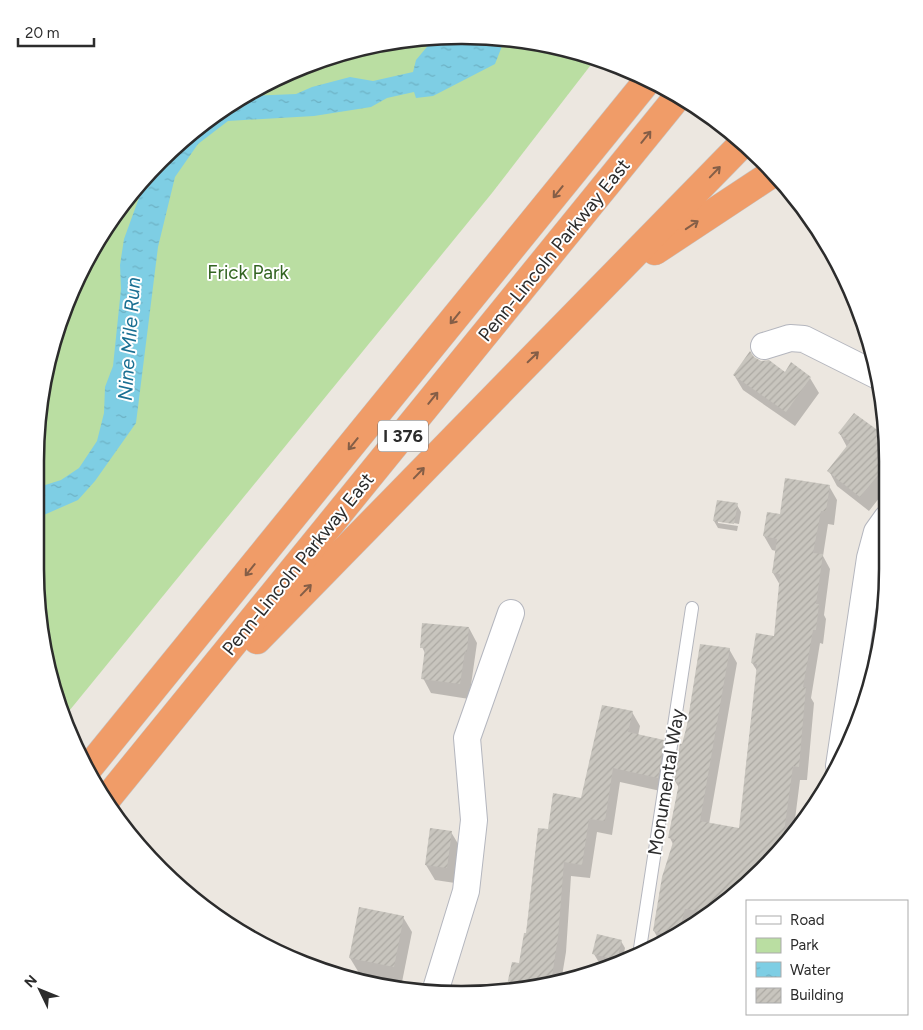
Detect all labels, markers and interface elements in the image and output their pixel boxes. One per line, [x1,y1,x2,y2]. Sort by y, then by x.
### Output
scale bar [18,15,94,47]
text: 20 m [25,24,59,42]
one-way arrow [640,130,651,143]
street label: Penn-Lincoln Parkway East [473,154,635,346]
one-way arrow [709,166,721,178]
one-way arrow [552,185,563,198]
one-way arrow [685,220,699,230]
park label: Frick Park [207,261,289,284]
water label: Nine Mile Run [113,276,145,402]
one-way arrow [450,311,461,324]
one-way arrow [526,351,539,363]
one-way arrow [427,392,438,405]
road number: I 376 [378,421,428,452]
one-way arrow [347,437,358,450]
one-way arrow [413,466,425,479]
street label: Penn-Lincoln Parkway East [217,468,379,660]
one-way arrow [245,563,256,576]
one-way arrow [300,583,312,596]
street label: Monumental Way [643,707,689,857]
legend [746,900,908,1015]
text: Road [790,911,825,929]
text: Park [790,936,819,954]
text: Water [790,961,830,979]
north arrow [15,965,65,1015]
text: N [21,972,41,991]
text: Building [790,986,844,1004]

